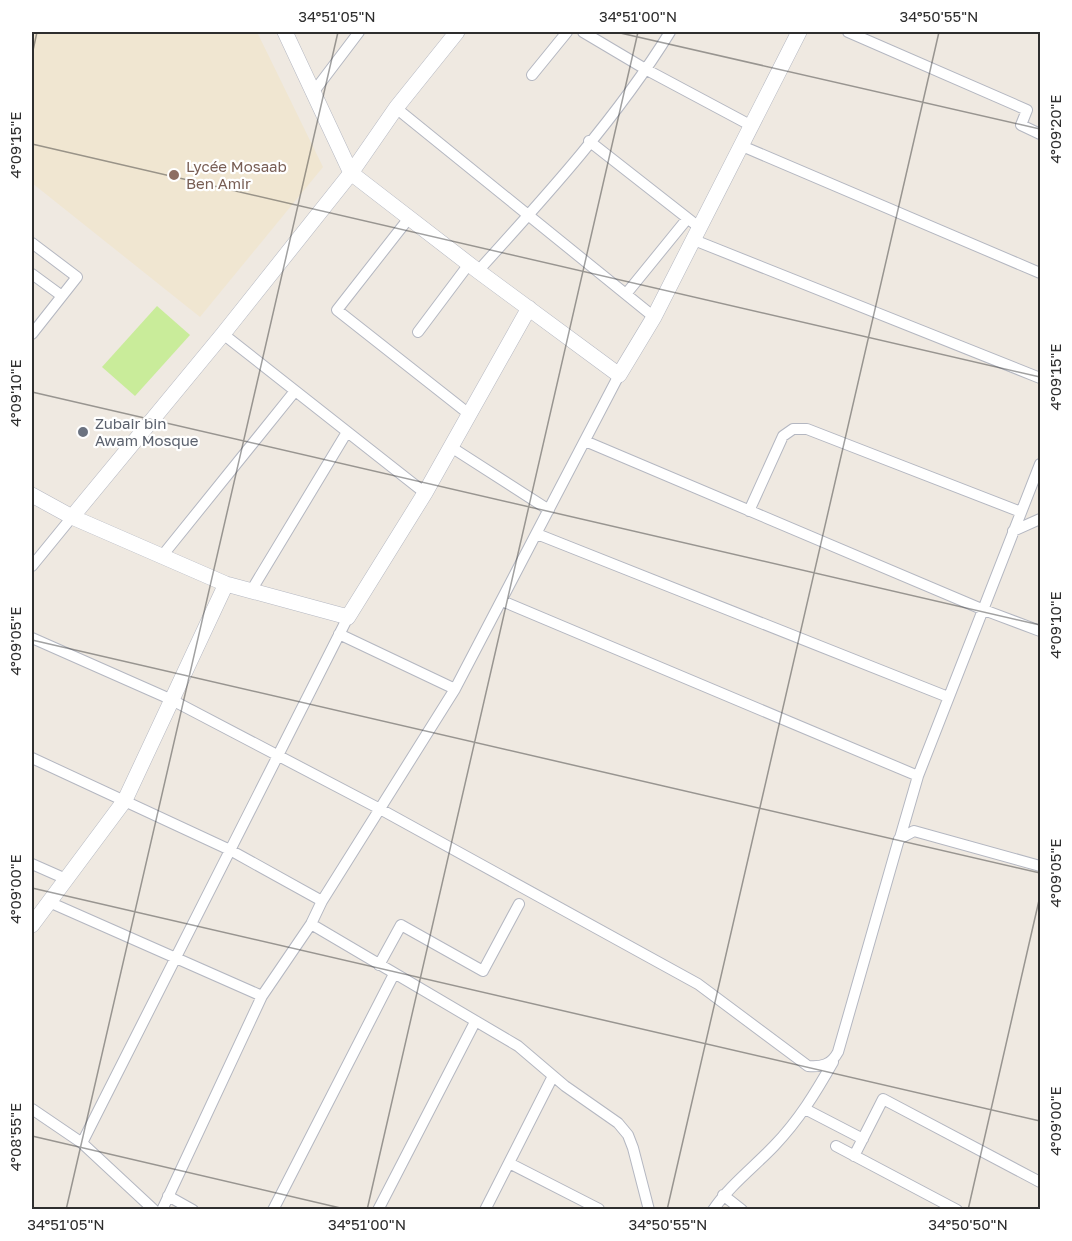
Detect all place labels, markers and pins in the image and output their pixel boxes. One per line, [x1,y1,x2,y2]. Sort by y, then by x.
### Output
place label: Lycée Mosaab Ben Amir [186,157,287,192]
marker: Lycée Mosaab Ben Amir [167,168,181,182]
place label: Zubair bin Awam Mosque [95,414,199,449]
marker: Zubair bin Awam Mosque [76,425,90,439]

